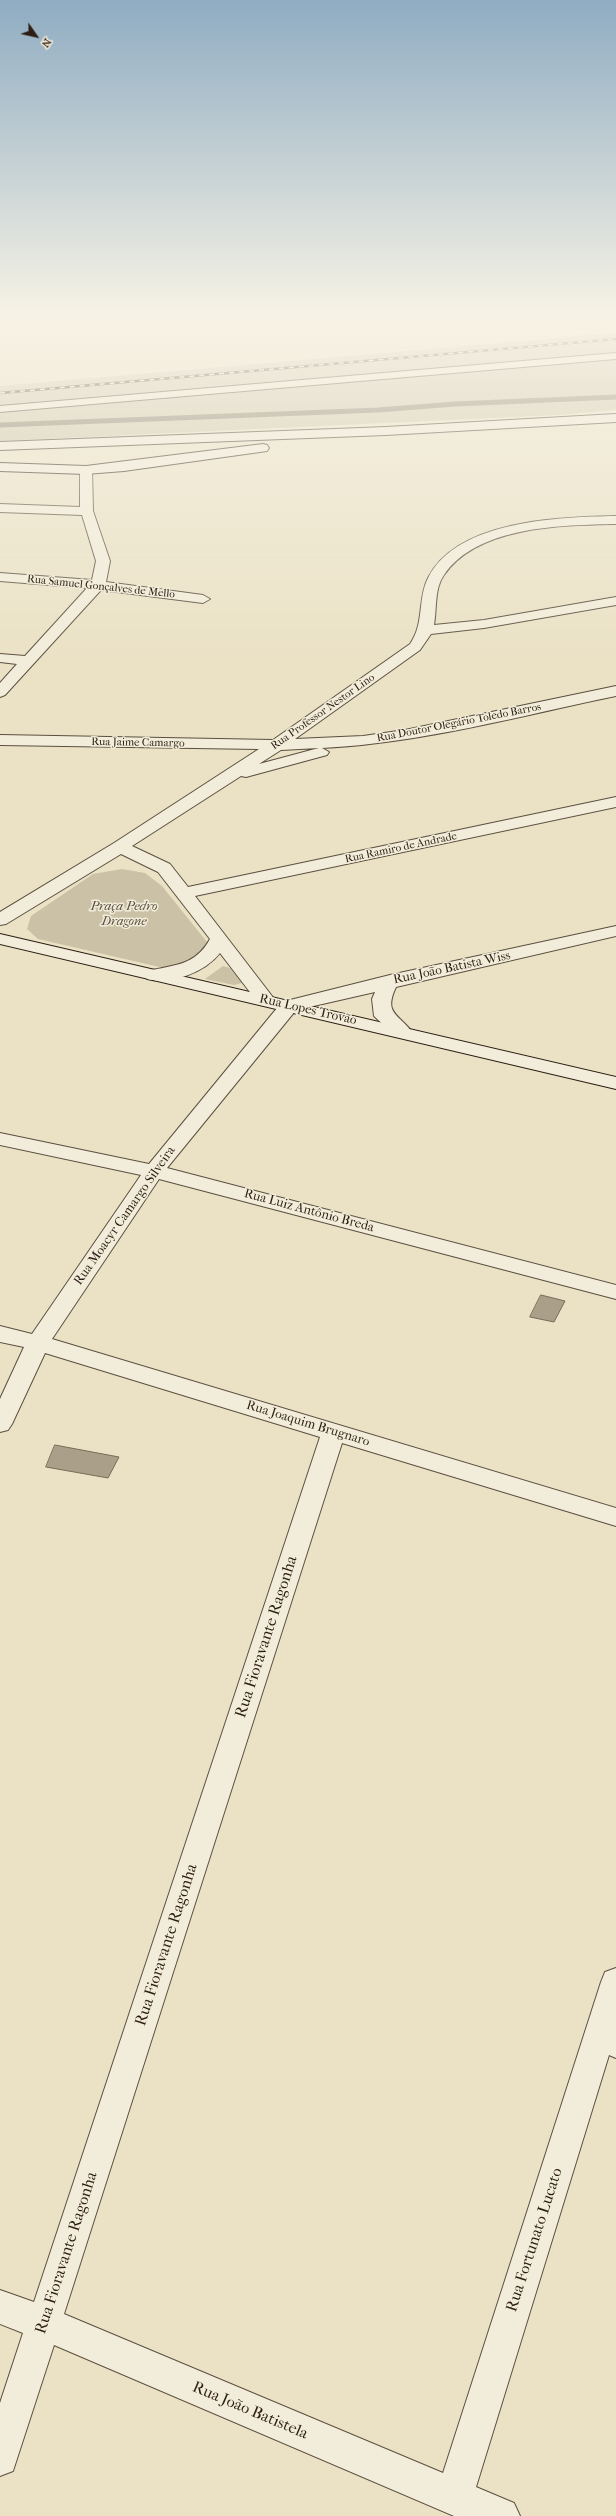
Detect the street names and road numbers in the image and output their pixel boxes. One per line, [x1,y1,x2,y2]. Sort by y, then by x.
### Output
street label: Rua Samuel Gonçalves de Mello [26,573,176,601]
street label: Rua Professor Nestor Lino [269,671,377,753]
street label: Rua Doutor Olegário Toledo Barros [376,701,542,745]
street label: Rua Jaime Camargo [91,736,185,750]
street label: Rua Ramiro de Andrade [344,830,458,866]
street label: Rua João Batista Wiss [392,948,512,988]
street label: Rua Lopes Trovão [258,991,358,1029]
street label: Rua Moacyr Camargo Silveira [71,1144,179,1288]
street label: Rua Luiz Antônio Breda [242,1186,376,1236]
street label: Rua Joaquim Brugnaro [244,1398,372,1450]
street label: Rua Fioravante Ragonha [232,1554,302,1720]
street label: Rua Fioravante Ragonha [132,1862,202,2028]
street label: Rua Fortunato Lucato [503,2166,567,2314]
street label: Rua Fioravante Ragonha [32,2170,102,2336]
street label: Rua João Batistela [189,2378,311,2444]

